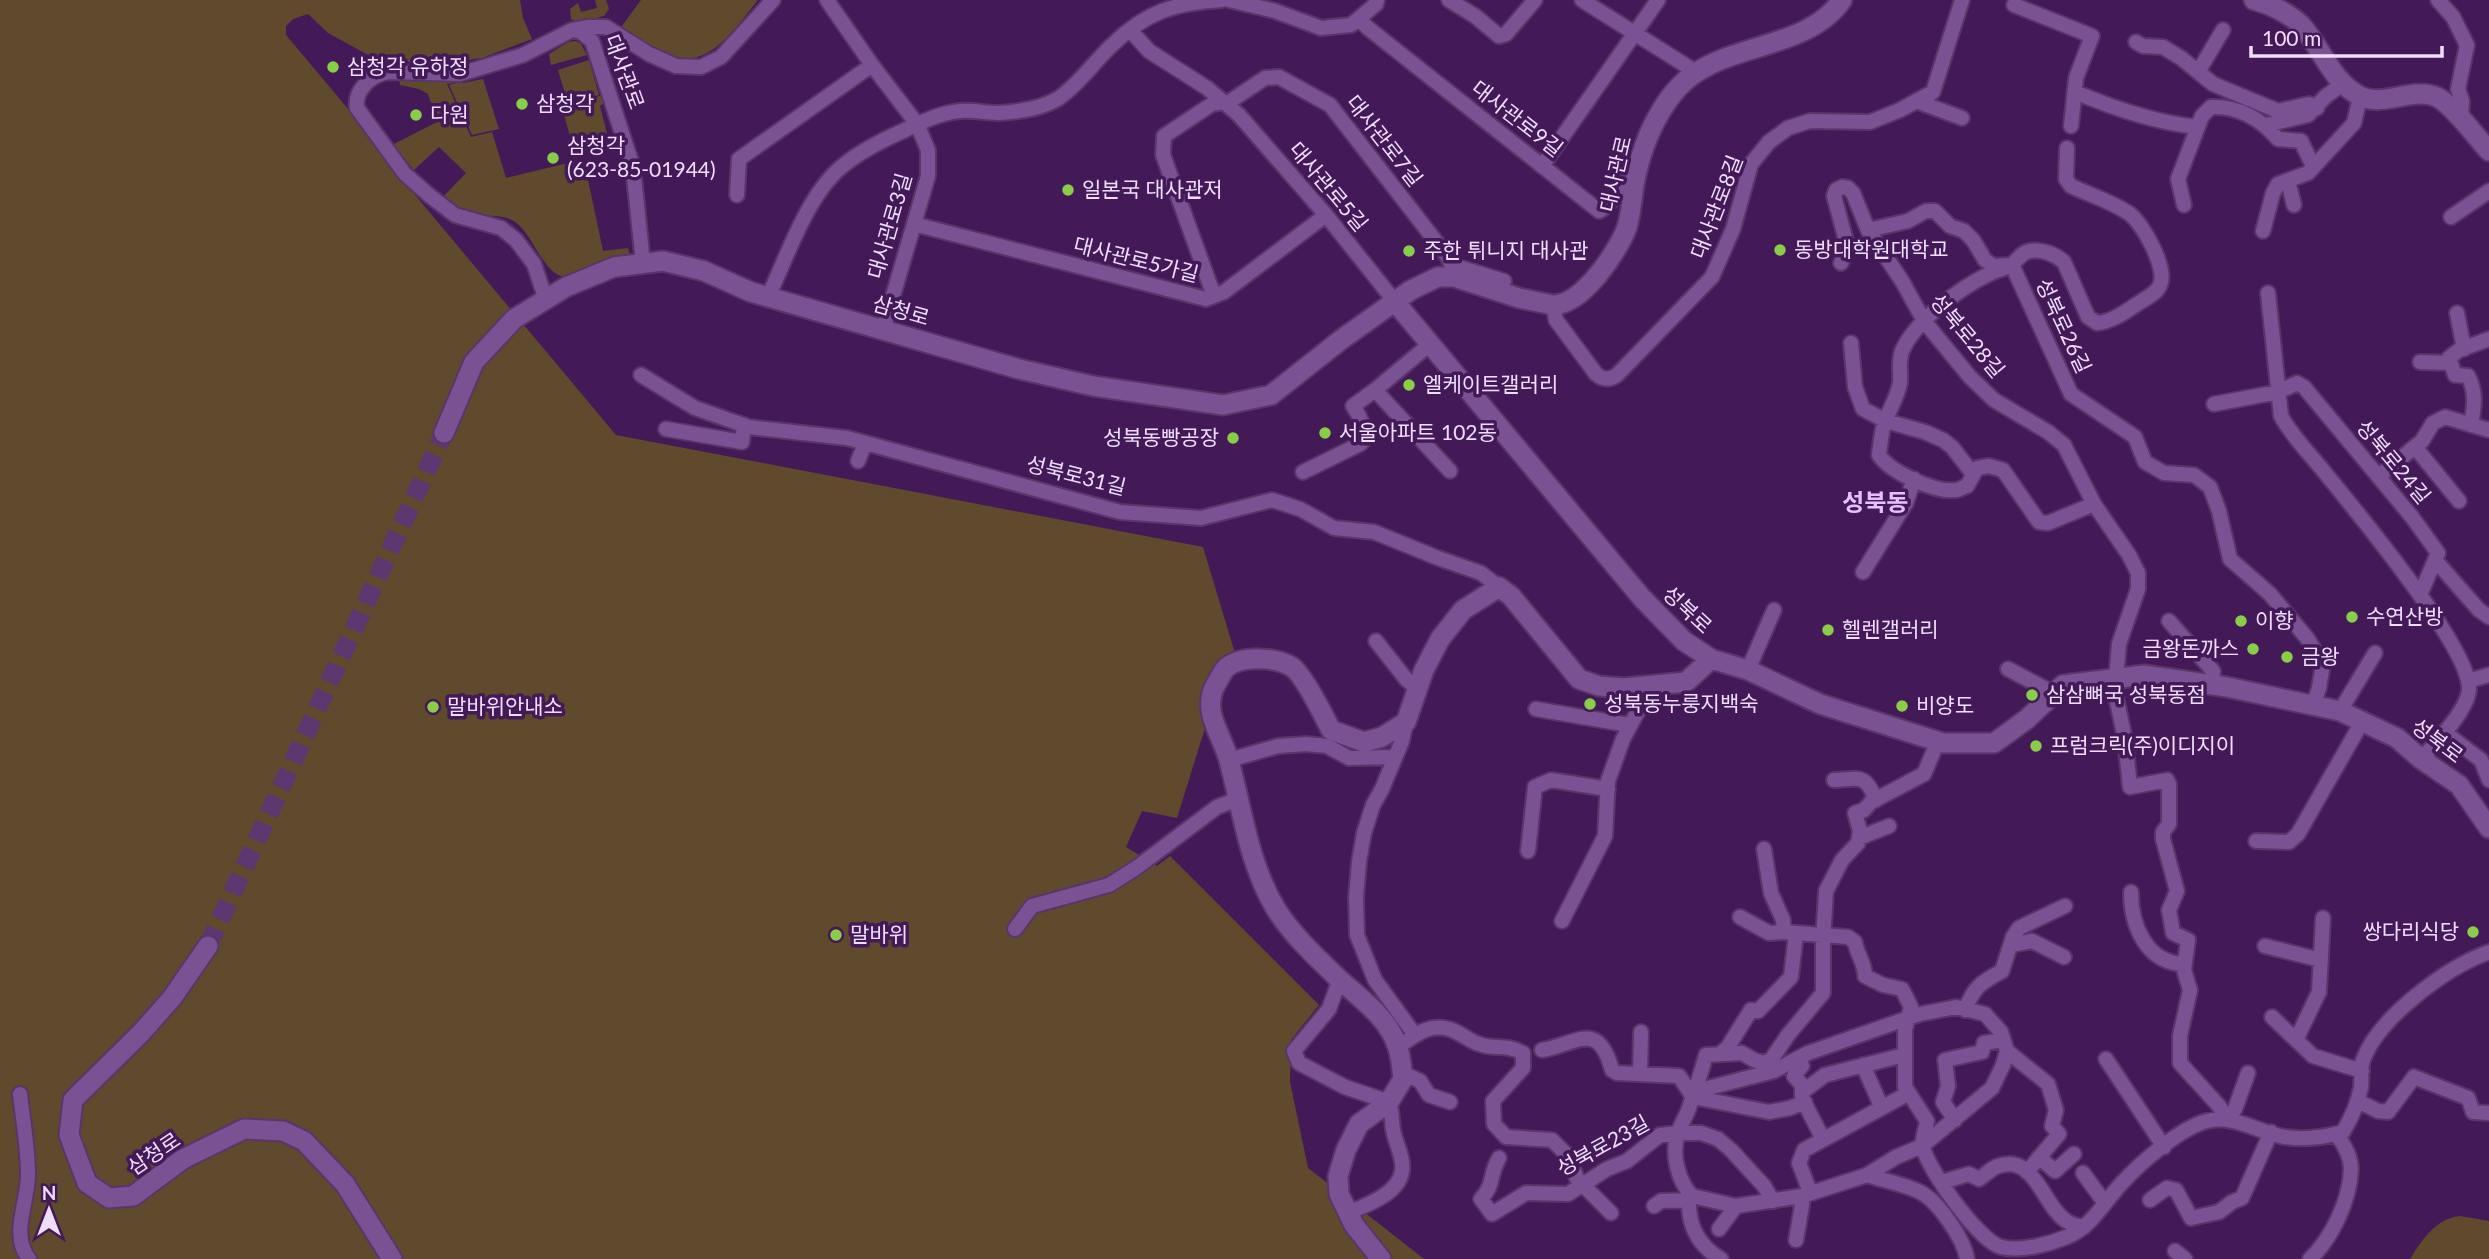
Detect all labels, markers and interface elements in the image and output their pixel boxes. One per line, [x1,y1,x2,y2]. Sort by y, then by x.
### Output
scale bar [2251,14,2442,58]
text: 100 m [2262,25,2321,50]
street label: 대사관로 [600,31,650,112]
place label: 삼청각 유하정 [347,53,468,78]
marker: 삼청각 유하정 [325,59,341,75]
street label: 대사관로9길 [1467,74,1568,161]
place label: 삼청각 [536,90,594,115]
street label: 대사관로7길 [1342,90,1429,191]
marker: 삼청각 [514,96,530,112]
place label: 다원 [430,101,469,126]
marker: 다원 [408,107,424,123]
place label: 삼청각 (623-85-01944) [567,132,716,181]
street label: 대사관로 [1594,133,1635,214]
street label: 대사관로5길 [1285,136,1374,236]
marker: 삼청각 (623-85-01944) [545,150,561,166]
street label: 대사관로8길 [1684,151,1747,262]
street label: 대사관로3길 [862,170,916,281]
place label: 일본국 대사관저 [1082,176,1223,201]
marker: 일본국 대사관저 [1060,182,1076,198]
street label: 대사관로5가길 [1071,231,1202,286]
place label: 동방대학원대학교 [1794,236,1949,261]
place label: 주한 튀니지 대사관 [1423,237,1588,262]
marker: 동방대학원대학교 [1772,242,1788,258]
marker: 주한 튀니지 대사관 [1401,243,1417,259]
street label: 성북로26길 [2032,274,2097,377]
street label: 성북로28길 [1926,288,2010,382]
street label: 삼청로 [870,290,933,330]
place label: 엘케이트갤러리 [1423,371,1558,396]
marker: 엘케이트갤러리 [1401,377,1417,393]
street label: 성북로24길 [2352,414,2436,508]
place label: 서울아파트 102동 [1339,419,1497,444]
place label: 성북동빵공장 [1103,424,1219,449]
marker: 서울아파트 102동 [1317,425,1333,441]
marker: 성북동빵공장 [1225,430,1241,446]
street label: 성북로31길 [1024,450,1129,499]
district label: 성북동 [1842,487,1908,516]
street label: 성북로 [1658,580,1718,638]
place label: 수연산방 [2366,603,2443,628]
place label: 이향 [2255,607,2294,632]
marker: 수연산방 [2344,609,2360,625]
marker: 이향 [2233,613,2249,629]
place label: 헬렌갤러리 [1842,616,1939,641]
marker: 헬렌갤러리 [1820,622,1836,638]
place label: 금왕돈까스 [2142,635,2239,660]
marker: 금왕돈까스 [2245,641,2261,657]
place label: 금왕 [2301,643,2340,668]
marker: 금왕 [2279,649,2295,665]
place label: 삼삼뼈국 성북동점 [2046,681,2206,706]
marker: 삼삼뼈국 성북동점 [2024,687,2040,703]
place label: 성북동누룽지백숙 [1604,690,1759,715]
place label: 비양도 [1916,692,1974,717]
place label: 말바위안내소 [447,693,563,718]
marker: 성북동누룽지백숙 [1582,696,1598,712]
marker: 비양도 [1894,698,1910,714]
marker: 말바위안내소 [425,699,441,715]
street label: 성북로 [2407,712,2469,767]
place label: 프럼크릭(주)이디지이 [2050,732,2235,757]
marker: 프럼크릭(주)이디지이 [2028,738,2044,754]
place label: 쌍다리식당 [2362,918,2459,943]
place label: 말바위 [850,921,908,946]
marker: 쌍다리식당 [2465,924,2481,940]
marker: 말바위 [828,927,844,943]
street label: 성북로23길 [1552,1109,1653,1180]
street label: 삼청로 [122,1126,184,1179]
north arrow [14,1175,84,1245]
text: N [42,1181,56,1204]

